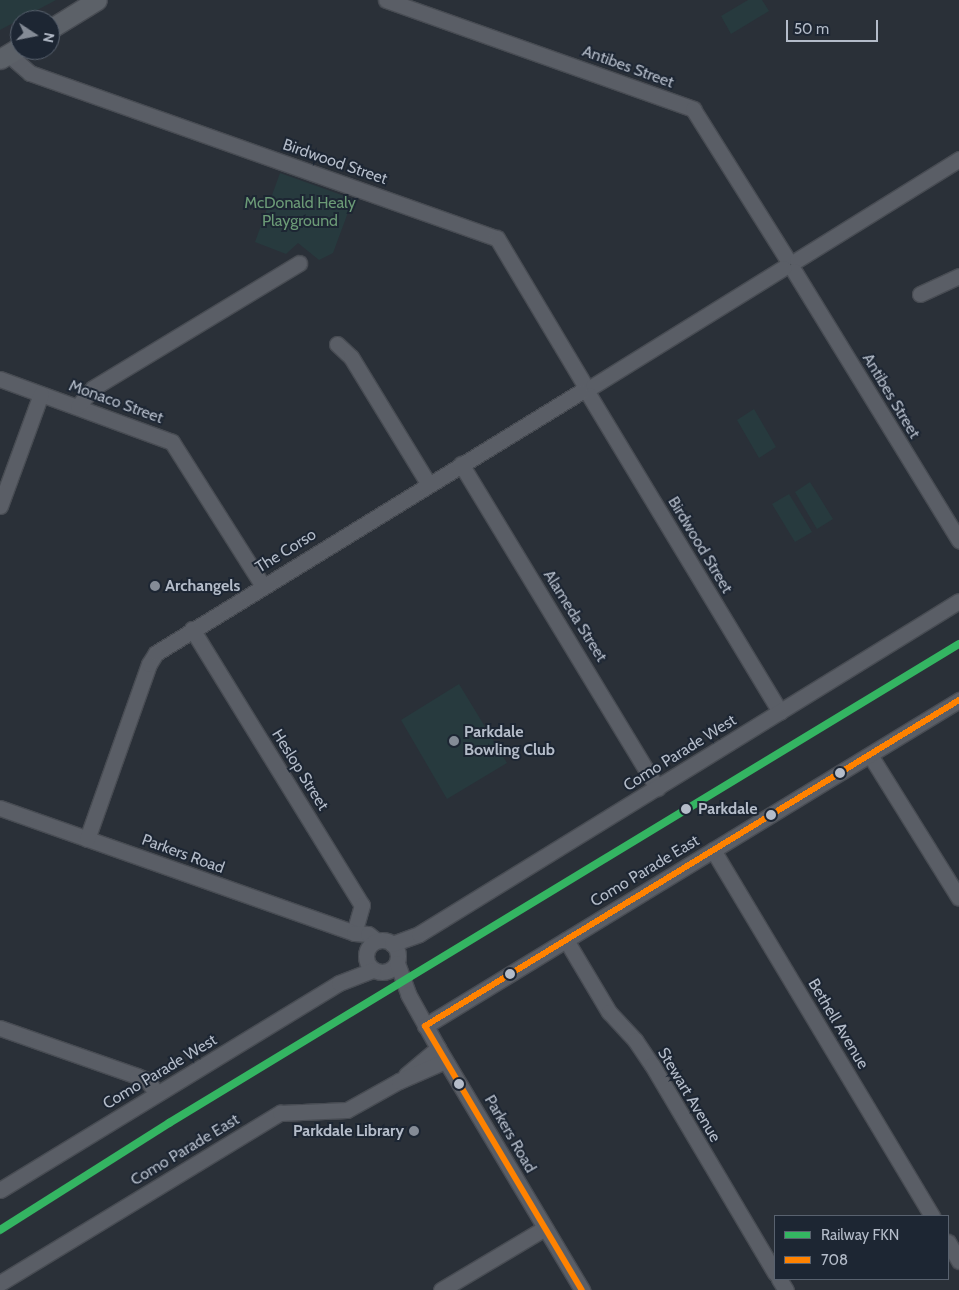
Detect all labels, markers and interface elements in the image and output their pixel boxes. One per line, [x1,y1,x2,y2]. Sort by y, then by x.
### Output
north arrow [10,10,60,60]
scale bar [789,10,882,42]
text: 50 m [794,20,829,38]
text: N [39,31,59,44]
street label: Antibes Street [580,42,676,92]
street label: Birdwood Street [280,135,390,189]
park label: McDonald Healy Playground [244,193,356,231]
street label: Antibes Street [858,350,924,442]
street label: Monaco Street [66,376,166,428]
street label: Birdwood Street [664,493,736,597]
street label: The Corso [252,525,320,577]
street label: Alameda Street [539,567,611,665]
place label: Archangels [165,576,240,596]
marker: Archangels [149,580,161,592]
street label: Como Parade West [620,711,740,795]
place label: Parkdale Bowling Club [464,722,555,760]
street label: Heslop Street [267,726,333,814]
marker: Parkdale Bowling Club [448,735,460,747]
unlabelled marker [835,768,845,778]
place label: Parkdale [698,799,757,819]
marker: Parkdale [677,800,695,818]
unlabelled marker [766,810,776,820]
street label: Parkers Road [139,830,227,878]
street label: Como Parade East [587,831,703,911]
unlabelled marker [505,969,515,979]
street label: Bethell Avenue [804,975,872,1073]
street label: Como Parade West [100,1030,220,1114]
street label: Stewart Avenue [653,1044,725,1146]
unlabelled marker [454,1079,464,1089]
street label: Parkers Road [480,1092,540,1176]
street label: Como Parade East [127,1110,243,1190]
place label: Parkdale Library [293,1121,404,1141]
marker: Parkdale Library [408,1125,420,1137]
legend [774,1215,949,1280]
text: Railway FKN [821,1226,899,1244]
text: 708 [821,1251,848,1269]

